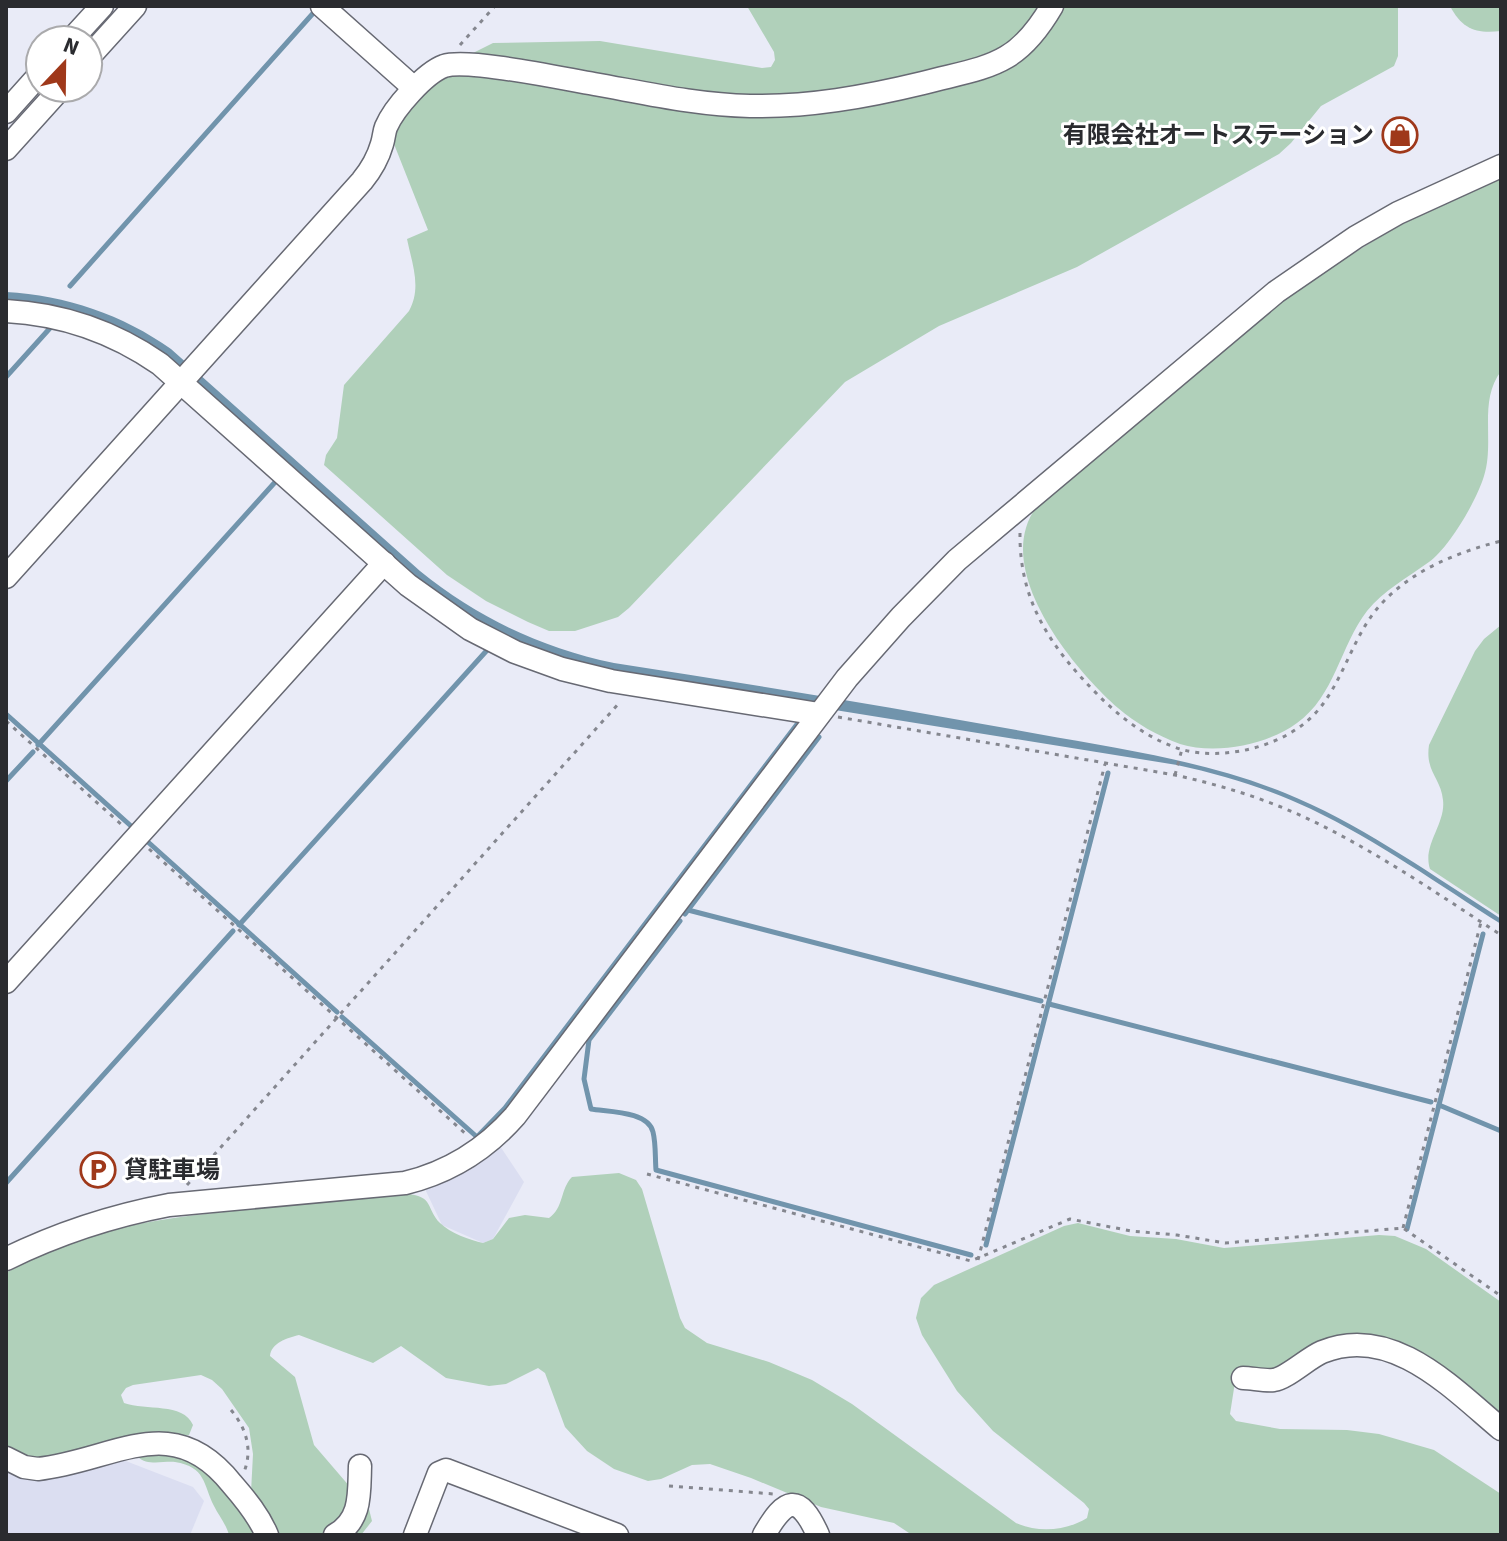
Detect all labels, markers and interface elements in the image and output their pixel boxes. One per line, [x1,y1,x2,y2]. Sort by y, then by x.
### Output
north arrow [24,24,104,104]
text: N [58,29,84,64]
shop icon: 有限会社オートステーション [1381,116,1419,154]
place label: 有限会社オートステーション [1062,118,1374,153]
parking icon: 貸駐車場 [79,1151,117,1189]
place label: 貸駐車場 [124,1153,220,1188]

